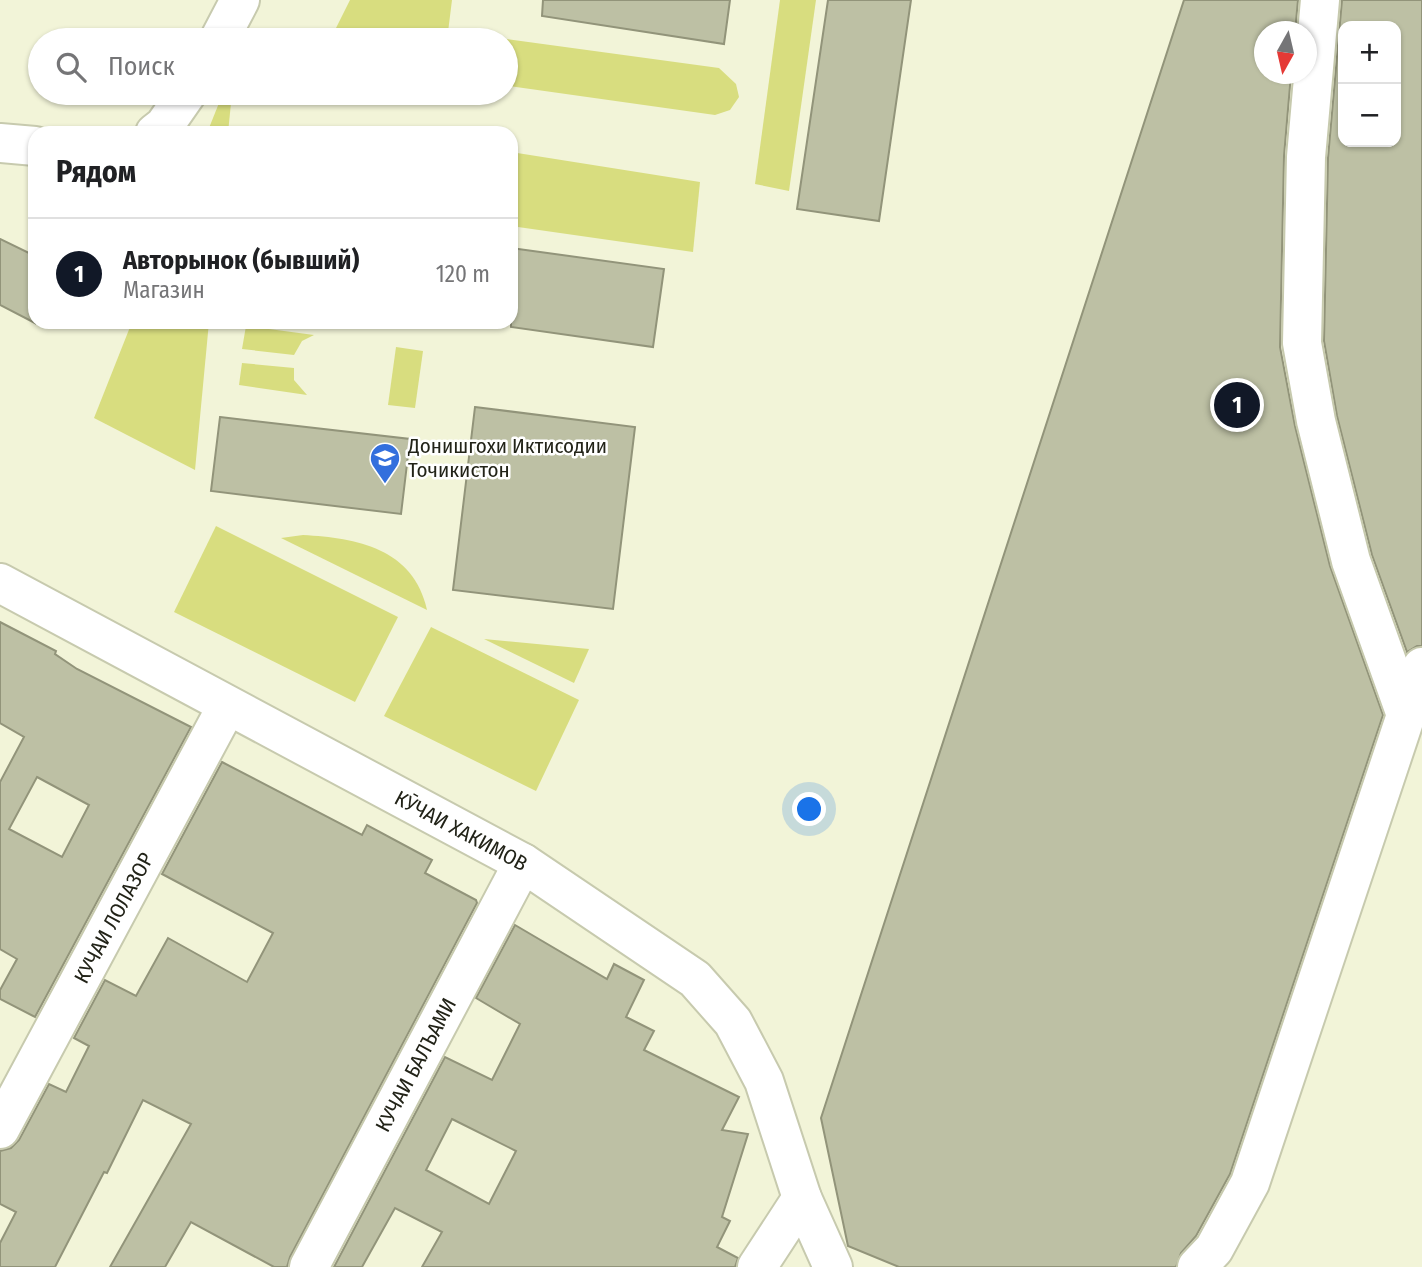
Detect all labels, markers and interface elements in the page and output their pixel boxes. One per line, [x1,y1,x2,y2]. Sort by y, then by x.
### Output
north arrow [1254,21,1317,84]
map controls [1338,21,1401,147]
button: + [1338,21,1401,84]
search box [28,28,518,105]
icon: search [52,48,90,86]
text: Поиск [108,51,175,82]
button: − [1338,84,1401,147]
text: Рядом [56,154,136,190]
text: Авторынок (бывший) [123,245,359,276]
text: 1 [74,260,84,288]
text: 120 m [436,260,490,288]
text: Магазин [123,276,205,304]
pin: 1 [1214,379,1260,431]
place label: Донишгохи Иктисодии Точикистон [407,433,607,483]
school or university icon: Донишгохи Иктисодии Точикистон [368,441,402,485]
street label: КӮЧАИ ХАКИМОВ [390,785,532,877]
your location [792,792,826,826]
street label: КУЧАИ ЛОЛАЗОР [69,848,159,988]
street label: КУЧАИ БАЛЪАМИ [370,994,462,1136]

